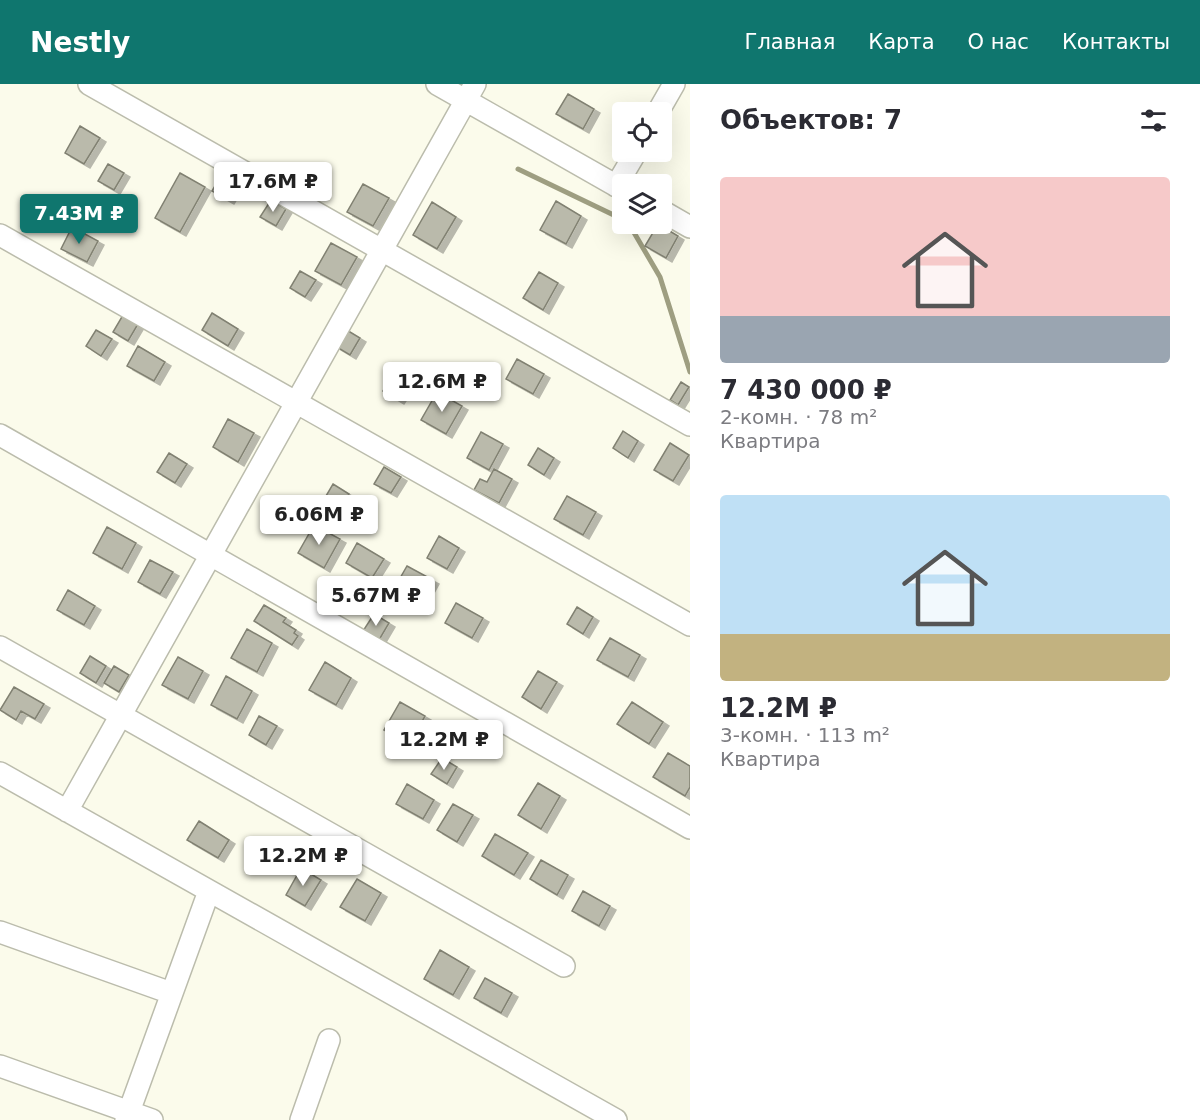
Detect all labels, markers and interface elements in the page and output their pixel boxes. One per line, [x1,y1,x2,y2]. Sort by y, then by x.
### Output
text: Nestly [30,26,130,59]
text: Главная [745,30,835,54]
text: Карта [868,30,935,54]
text: О нас [968,30,1029,54]
text: Контакты [1062,30,1170,54]
map controls [612,102,672,234]
button: locate [612,102,672,162]
icon: filters [1137,104,1170,137]
text: Объектов: 7 [720,105,902,135]
pin: 17.6M ₽ [218,162,328,213]
text: 17.6M ₽ [228,169,318,193]
button: layers [612,174,672,234]
pin: 7.43M ₽ [24,194,134,245]
text: 7.43M ₽ [34,201,124,225]
icon: home [891,216,999,324]
pin: 12.6M ₽ [387,362,497,413]
text: 12.6M ₽ [397,369,487,393]
text: 7 430 000 ₽ [720,375,892,405]
text: 2-комн. · 78 m² [720,405,877,429]
text: Квартира [720,429,821,453]
pin: 6.06M ₽ [264,495,374,546]
text: 6.06M ₽ [274,502,364,526]
icon: home [891,534,999,642]
pin: 5.67M ₽ [321,576,431,627]
text: 5.67M ₽ [331,583,421,607]
text: 12.2M ₽ [720,693,837,723]
pin: 12.2M ₽ [389,720,499,771]
text: 3-комн. · 113 m² [720,723,890,747]
text: 12.2M ₽ [399,727,489,751]
text: Квартира [720,747,821,771]
pin: 12.2M ₽ [248,836,358,887]
text: 12.2M ₽ [258,843,348,867]

